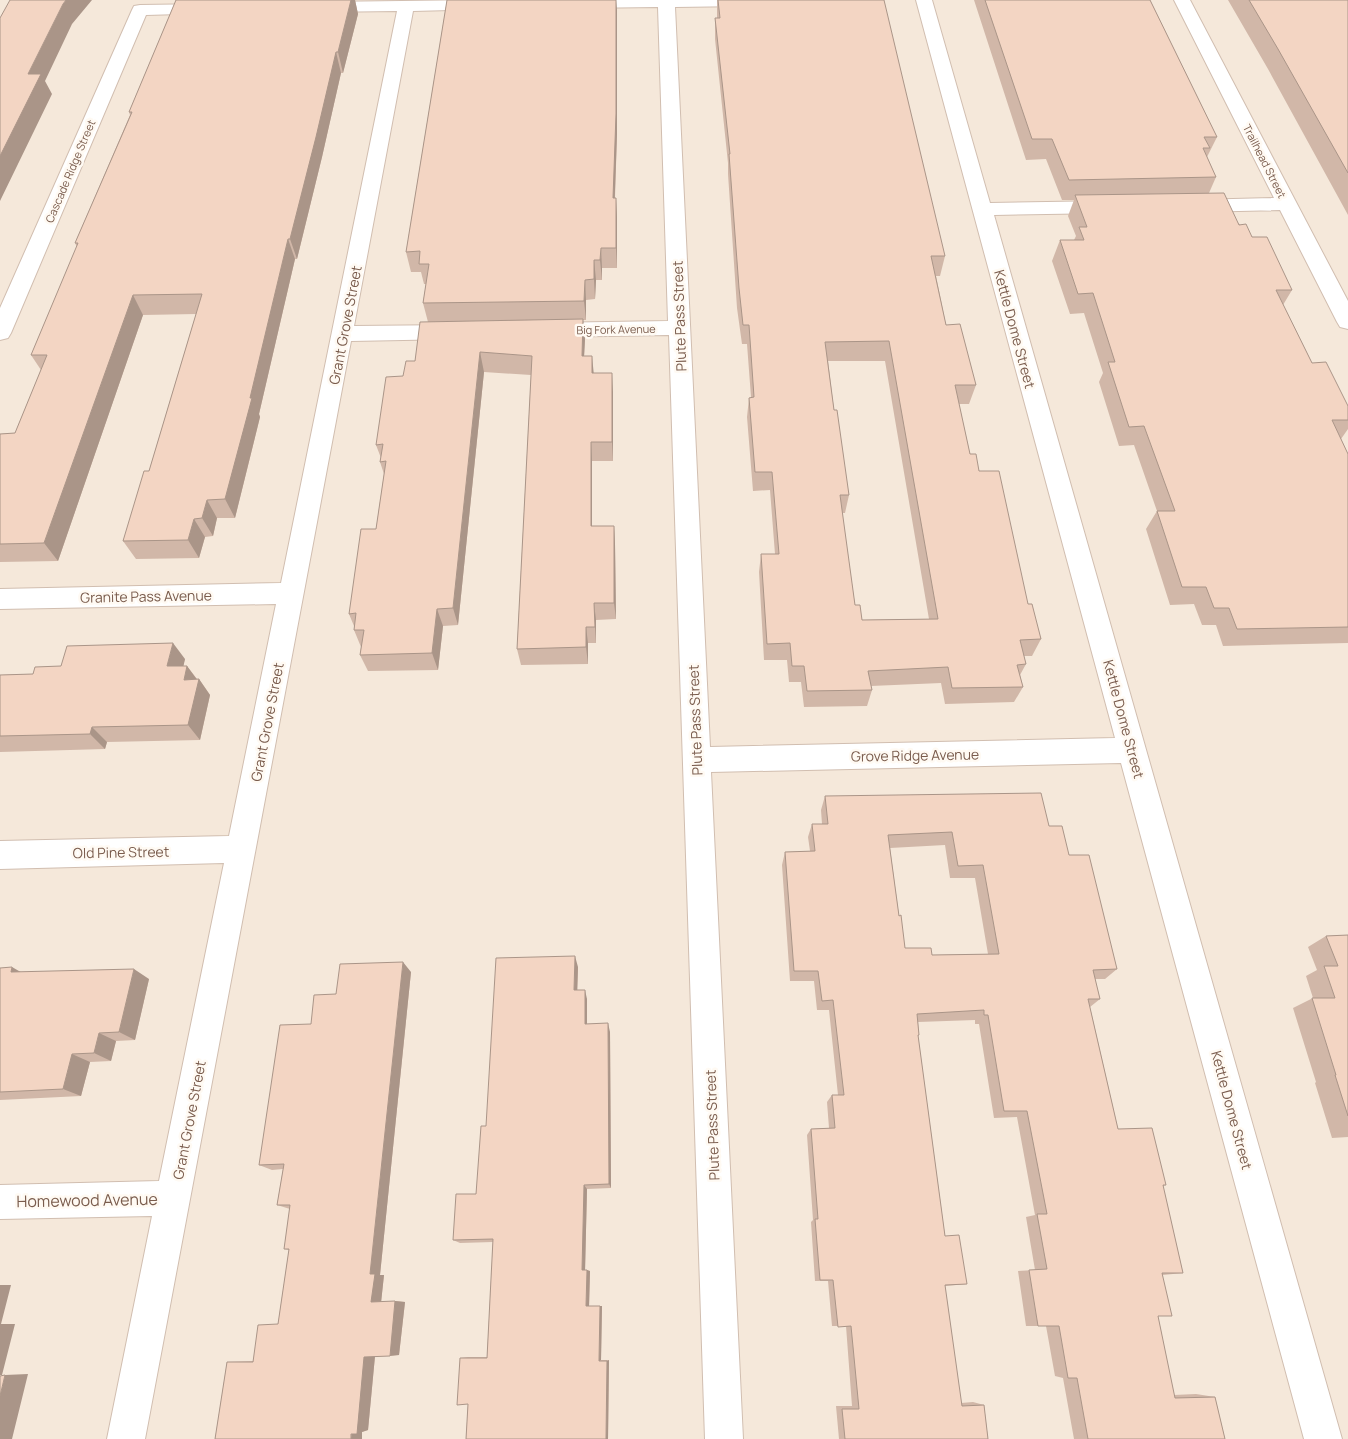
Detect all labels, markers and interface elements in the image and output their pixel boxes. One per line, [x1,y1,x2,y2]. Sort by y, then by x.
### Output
street label: Cascade Ridge Street [41,117,99,225]
street label: Trailhead Street [1240,122,1290,200]
street label: Plute Pass Street [668,260,690,372]
street label: Grant Grove Street [324,263,366,386]
street label: Kettle Dome Street [990,268,1040,391]
street label: Big Fork Avenue [576,321,656,337]
street label: Granite Pass Avenue [80,585,212,607]
street label: Kettle Dome Street [1099,658,1149,781]
street label: Grant Grove Street [246,660,288,783]
street label: Plute Pass Street [684,664,706,776]
street label: Grove Ridge Avenue [851,744,979,766]
street label: Old Pine Street [73,842,170,862]
street label: Kettle Dome Street [1207,1049,1257,1172]
street label: Grant Grove Street [168,1058,210,1181]
street label: Plute Pass Street [701,1069,723,1181]
street label: Homewood Avenue [16,1188,158,1212]

